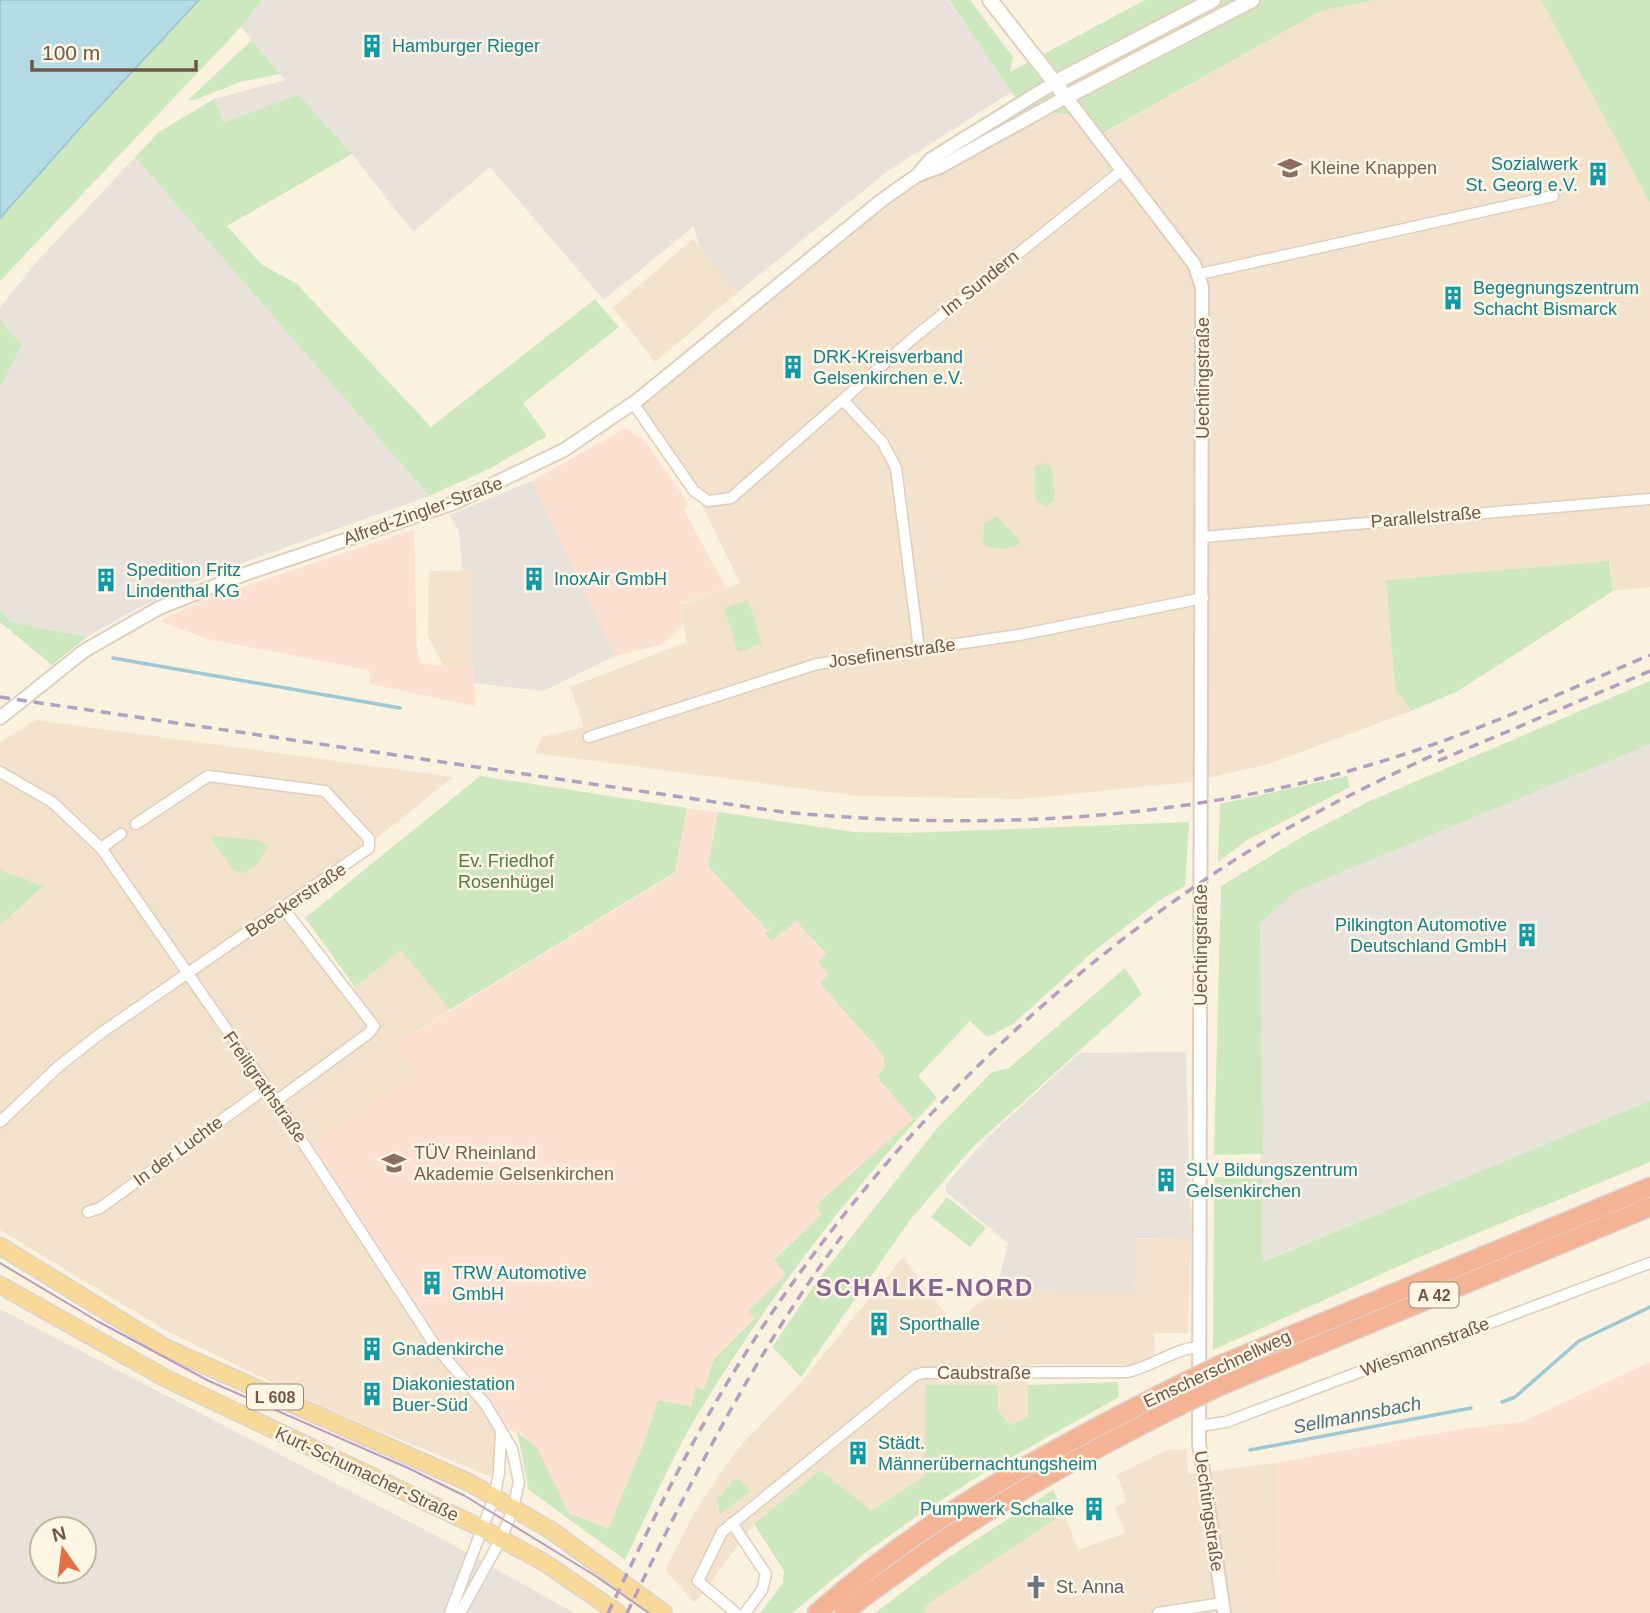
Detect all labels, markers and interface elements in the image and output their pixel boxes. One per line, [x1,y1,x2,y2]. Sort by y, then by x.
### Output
scale bar [32,28,196,72]
building icon: Hamburger Rieger [358,32,386,60]
place label: Hamburger Rieger [392,36,540,56]
text: 100 m [42,41,100,64]
school or university icon: Kleine Knappen [1276,154,1304,182]
place label: Sozialwerk St. Georg e.V. [1466,154,1579,195]
place label: Kleine Knappen [1310,158,1437,178]
building icon: Sozialwerk St. Georg e.V. [1584,160,1612,188]
street label: Im Sundern [938,246,1022,320]
place label: Begegnungszentrum Schacht Bismarck [1473,278,1639,319]
building icon: Begegnungszentrum Schacht Bismarck [1439,284,1467,312]
street label: Uechtingstraße [1193,317,1213,439]
place label: DRK-Kreisverband Gelsenkirchen e.V. [813,347,963,388]
building icon: DRK-Kreisverband Gelsenkirchen e.V. [779,353,807,381]
street label: Alfred-Zingler-Straße [341,473,505,549]
street label: Parallelstraße [1370,502,1482,532]
place label: Spedition Fritz Lindenthal KG [126,560,241,601]
building icon: InoxAir GmbH [520,565,548,593]
building icon: Spedition Fritz Lindenthal KG [92,566,120,594]
place label: InoxAir GmbH [554,569,667,589]
street label: Josefinenstraße [827,634,957,672]
park label: Ev. Friedhof Rosenhügel [458,851,555,892]
street label: Boeckerstraße [242,859,350,941]
street label: Uechtingstraße [1191,884,1211,1006]
place label: Pilkington Automotive Deutschland GmbH [1335,915,1507,956]
building icon: Pilkington Automotive Deutschland GmbH [1513,921,1541,949]
street label: Freiligrathstraße [219,1028,311,1146]
street label: In der Luchte [130,1112,226,1190]
place label: TÜV Rheinland Akademie Gelsenkirchen [414,1143,614,1184]
school or university icon: TÜV Rheinland Akademie Gelsenkirchen [380,1149,408,1177]
place label: SLV Bildungszentrum Gelsenkirchen [1186,1160,1358,1201]
building icon: SLV Bildungszentrum Gelsenkirchen [1152,1166,1180,1194]
place label: TRW Automotive GmbH [452,1263,587,1304]
building icon: TRW Automotive GmbH [418,1269,446,1297]
district label: SCHALKE-NORD [816,1274,1034,1301]
road number: A 42 [1410,1282,1458,1308]
building icon: Sporthalle [865,1310,893,1338]
street label: Wiesmannstraße [1358,1313,1492,1381]
place label: Sporthalle [899,1314,980,1334]
street label: Emscherschnellweg [1140,1326,1294,1412]
building icon: Gnadenkirche [358,1335,386,1363]
place label: Gnadenkirche [392,1339,504,1359]
street label: Caubstraße [937,1363,1031,1383]
place label: Diakoniestation Buer-Süd [392,1374,515,1415]
building icon: Diakoniestation Buer-Süd [358,1380,386,1408]
road number: L 608 [247,1385,303,1410]
water label: Sellmannsbach [1291,1392,1423,1438]
street label: Kurt-Schumacher-Straße [272,1423,462,1525]
place label: Städt. Männerübernachtungsheim [878,1433,1097,1474]
building icon: Städt. Männerübernachtungsheim [844,1439,872,1467]
street label: Uechtingstraße [1191,1449,1227,1573]
building icon: Pumpwerk Schalke [1080,1495,1108,1523]
place label: Pumpwerk Schalke [920,1499,1074,1519]
north arrow [28,1515,98,1585]
text: N [50,1522,68,1546]
church icon: St. Anna [1022,1573,1050,1601]
place label: St. Anna [1056,1577,1125,1597]

